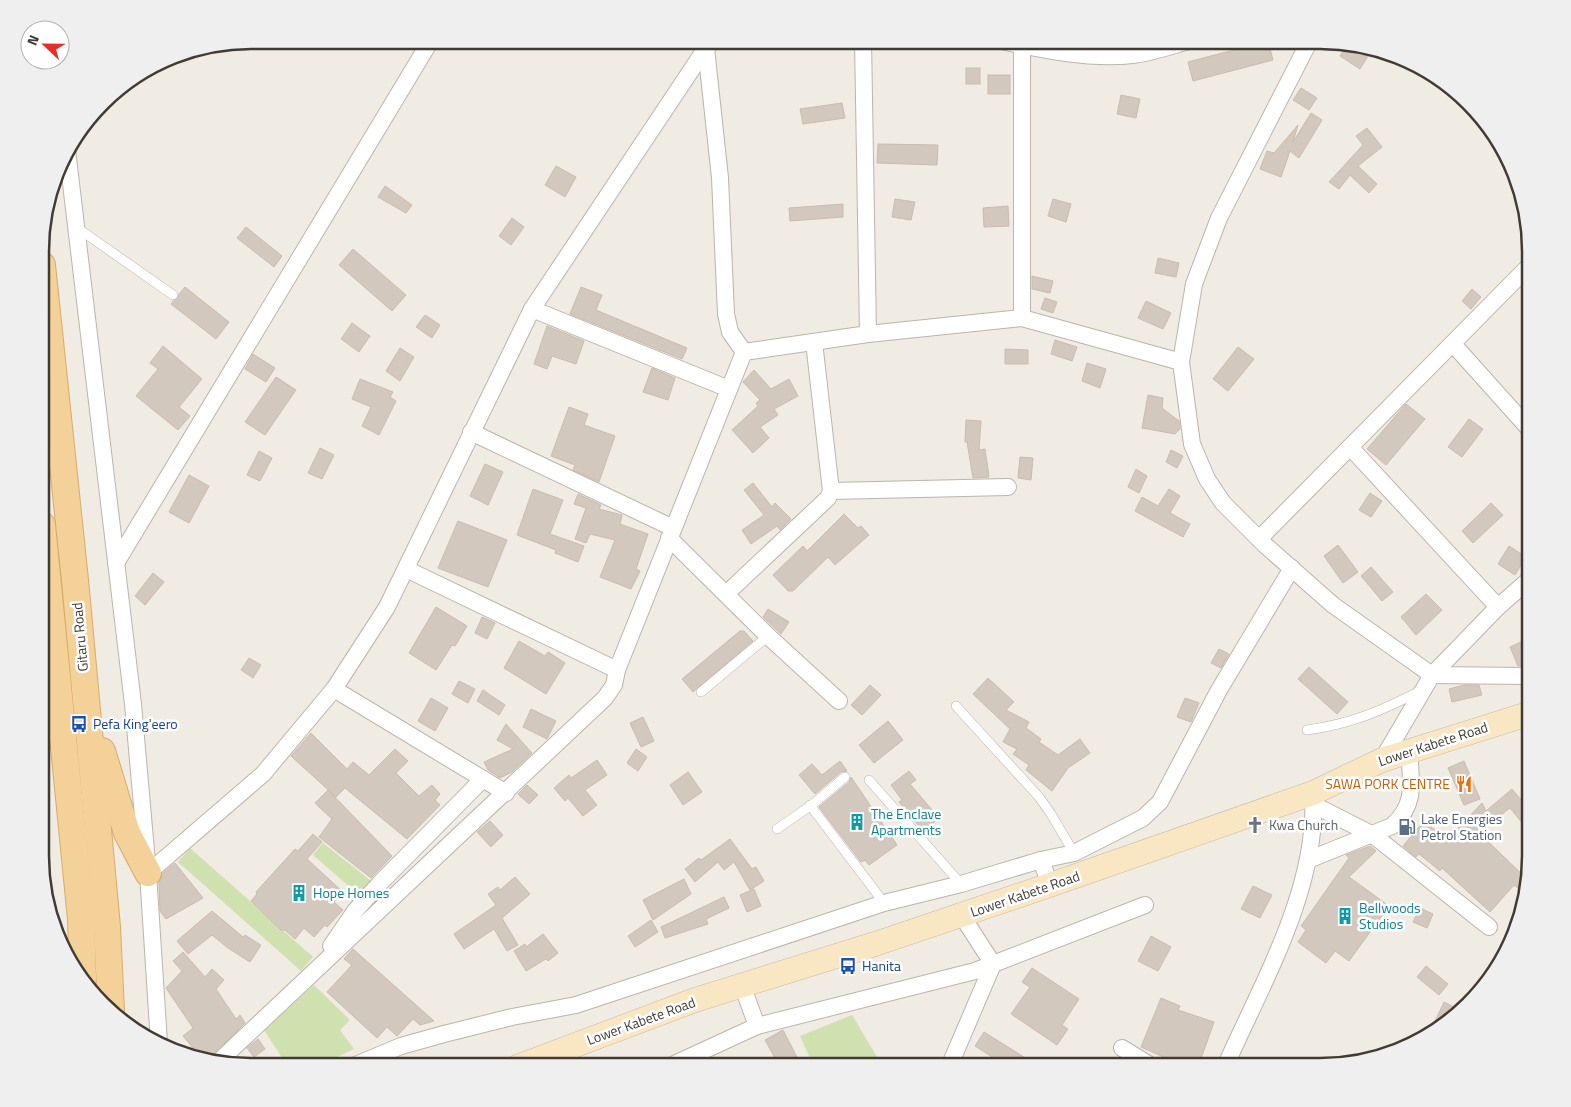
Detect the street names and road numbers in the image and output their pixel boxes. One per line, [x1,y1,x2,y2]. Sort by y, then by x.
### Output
street label: Gitaru Road [66,602,93,672]
street label: Lower Kabete Road [1375,716,1490,771]
street label: Lower Kabete Road [967,865,1082,922]
street label: Lower Kabete Road [584,991,698,1050]

